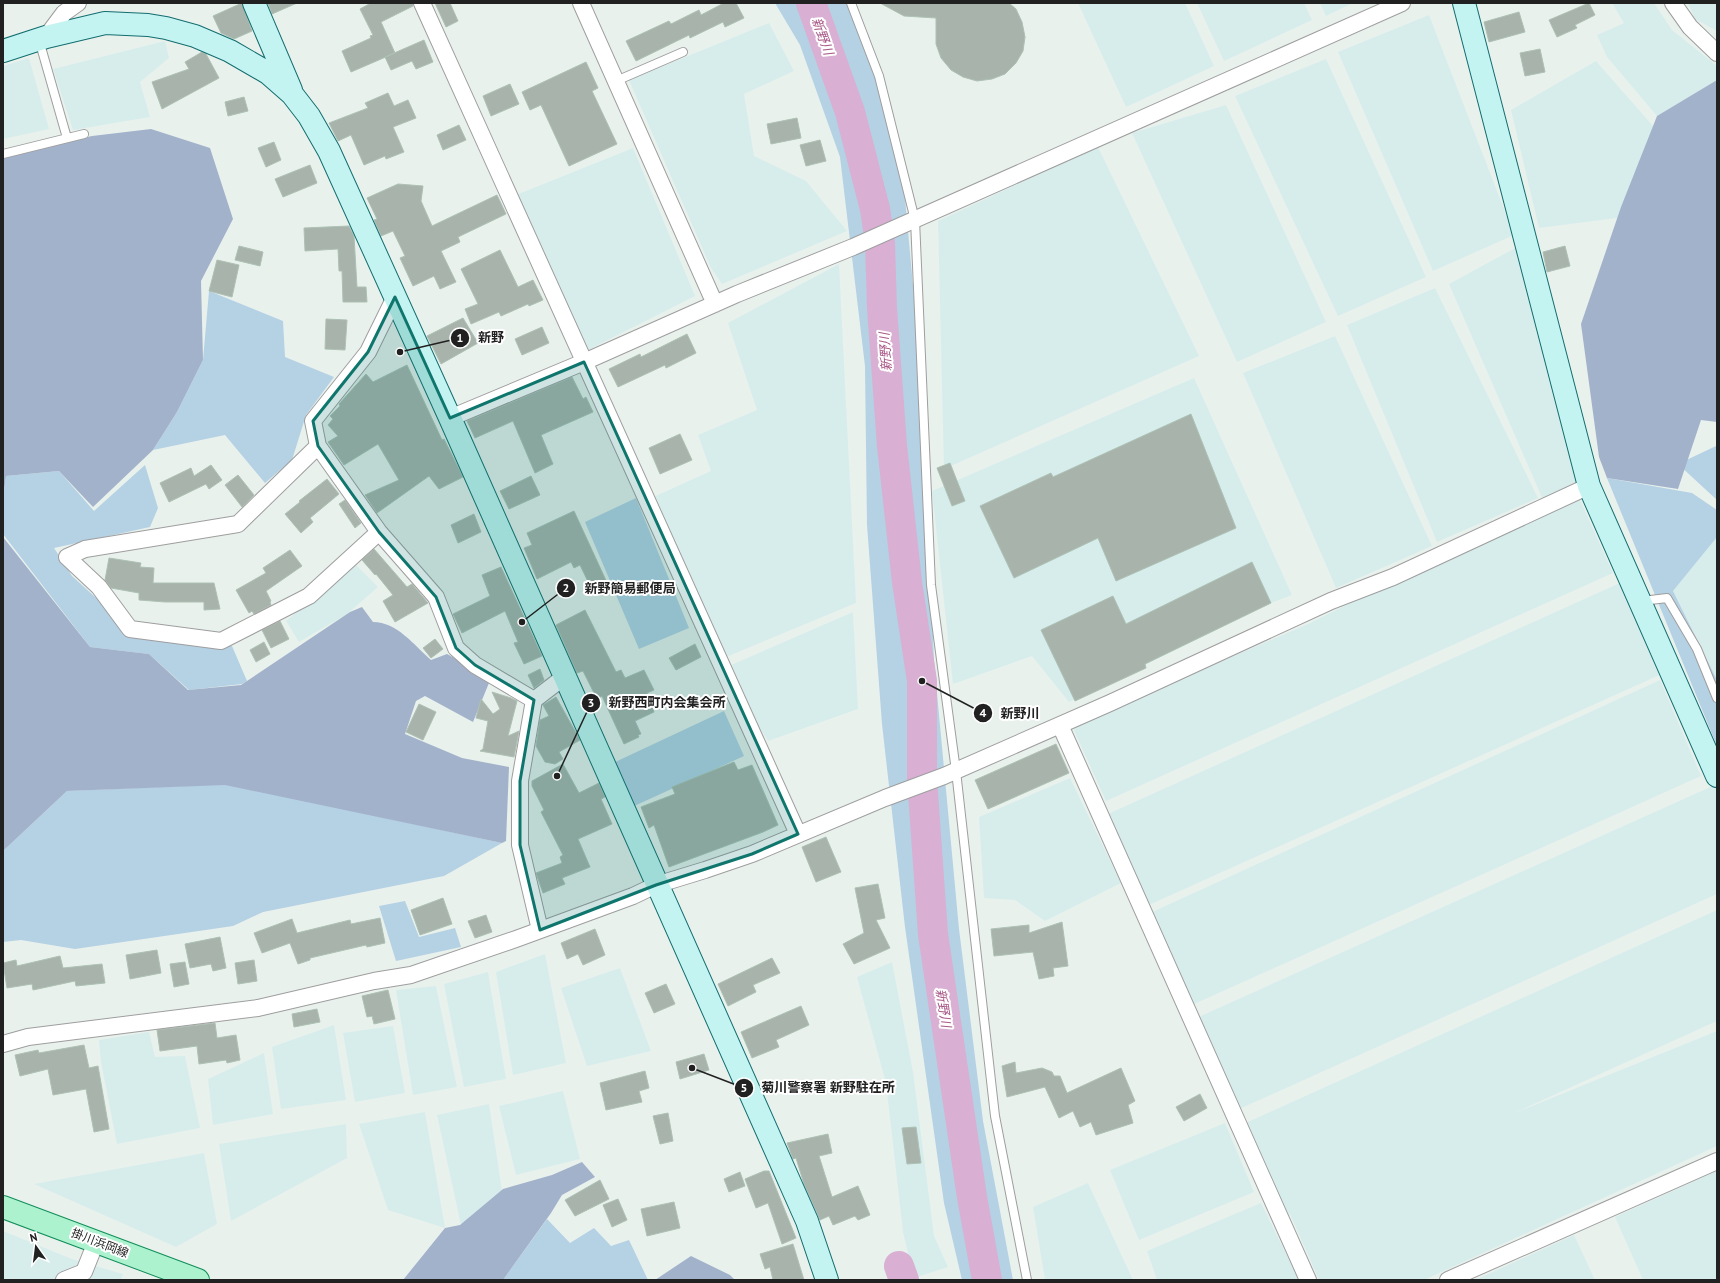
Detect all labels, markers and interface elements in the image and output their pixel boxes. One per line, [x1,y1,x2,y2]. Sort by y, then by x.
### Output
water label: 新野川 [808,15,838,59]
callout: 新野 [450,325,512,350]
text: 新野 [478,329,504,346]
text: 1 [457,330,463,345]
water label: 新野川 [876,330,895,372]
callout: 新野簡易郵便局 [556,576,683,601]
text: 2 [563,580,569,595]
text: 新野簡易郵便局 [584,580,676,597]
callout: 新野西町内会集会所 [581,690,734,715]
text: 新野西町内会集会所 [608,694,726,711]
text: 3 [588,695,594,710]
callout: 新野川 [973,701,1048,726]
text: 4 [980,705,987,720]
text: 新野川 [1000,705,1040,722]
water label: 新野川 [932,987,955,1031]
callout: 菊川警察署 新野駐在所 [734,1075,903,1100]
text: 菊川警察署 新野駐在所 [761,1079,895,1096]
text: 5 [741,1080,747,1095]
street label: 掛川浜岡線 [69,1225,131,1260]
north arrow [16,1227,56,1267]
text: N [28,1230,39,1245]

